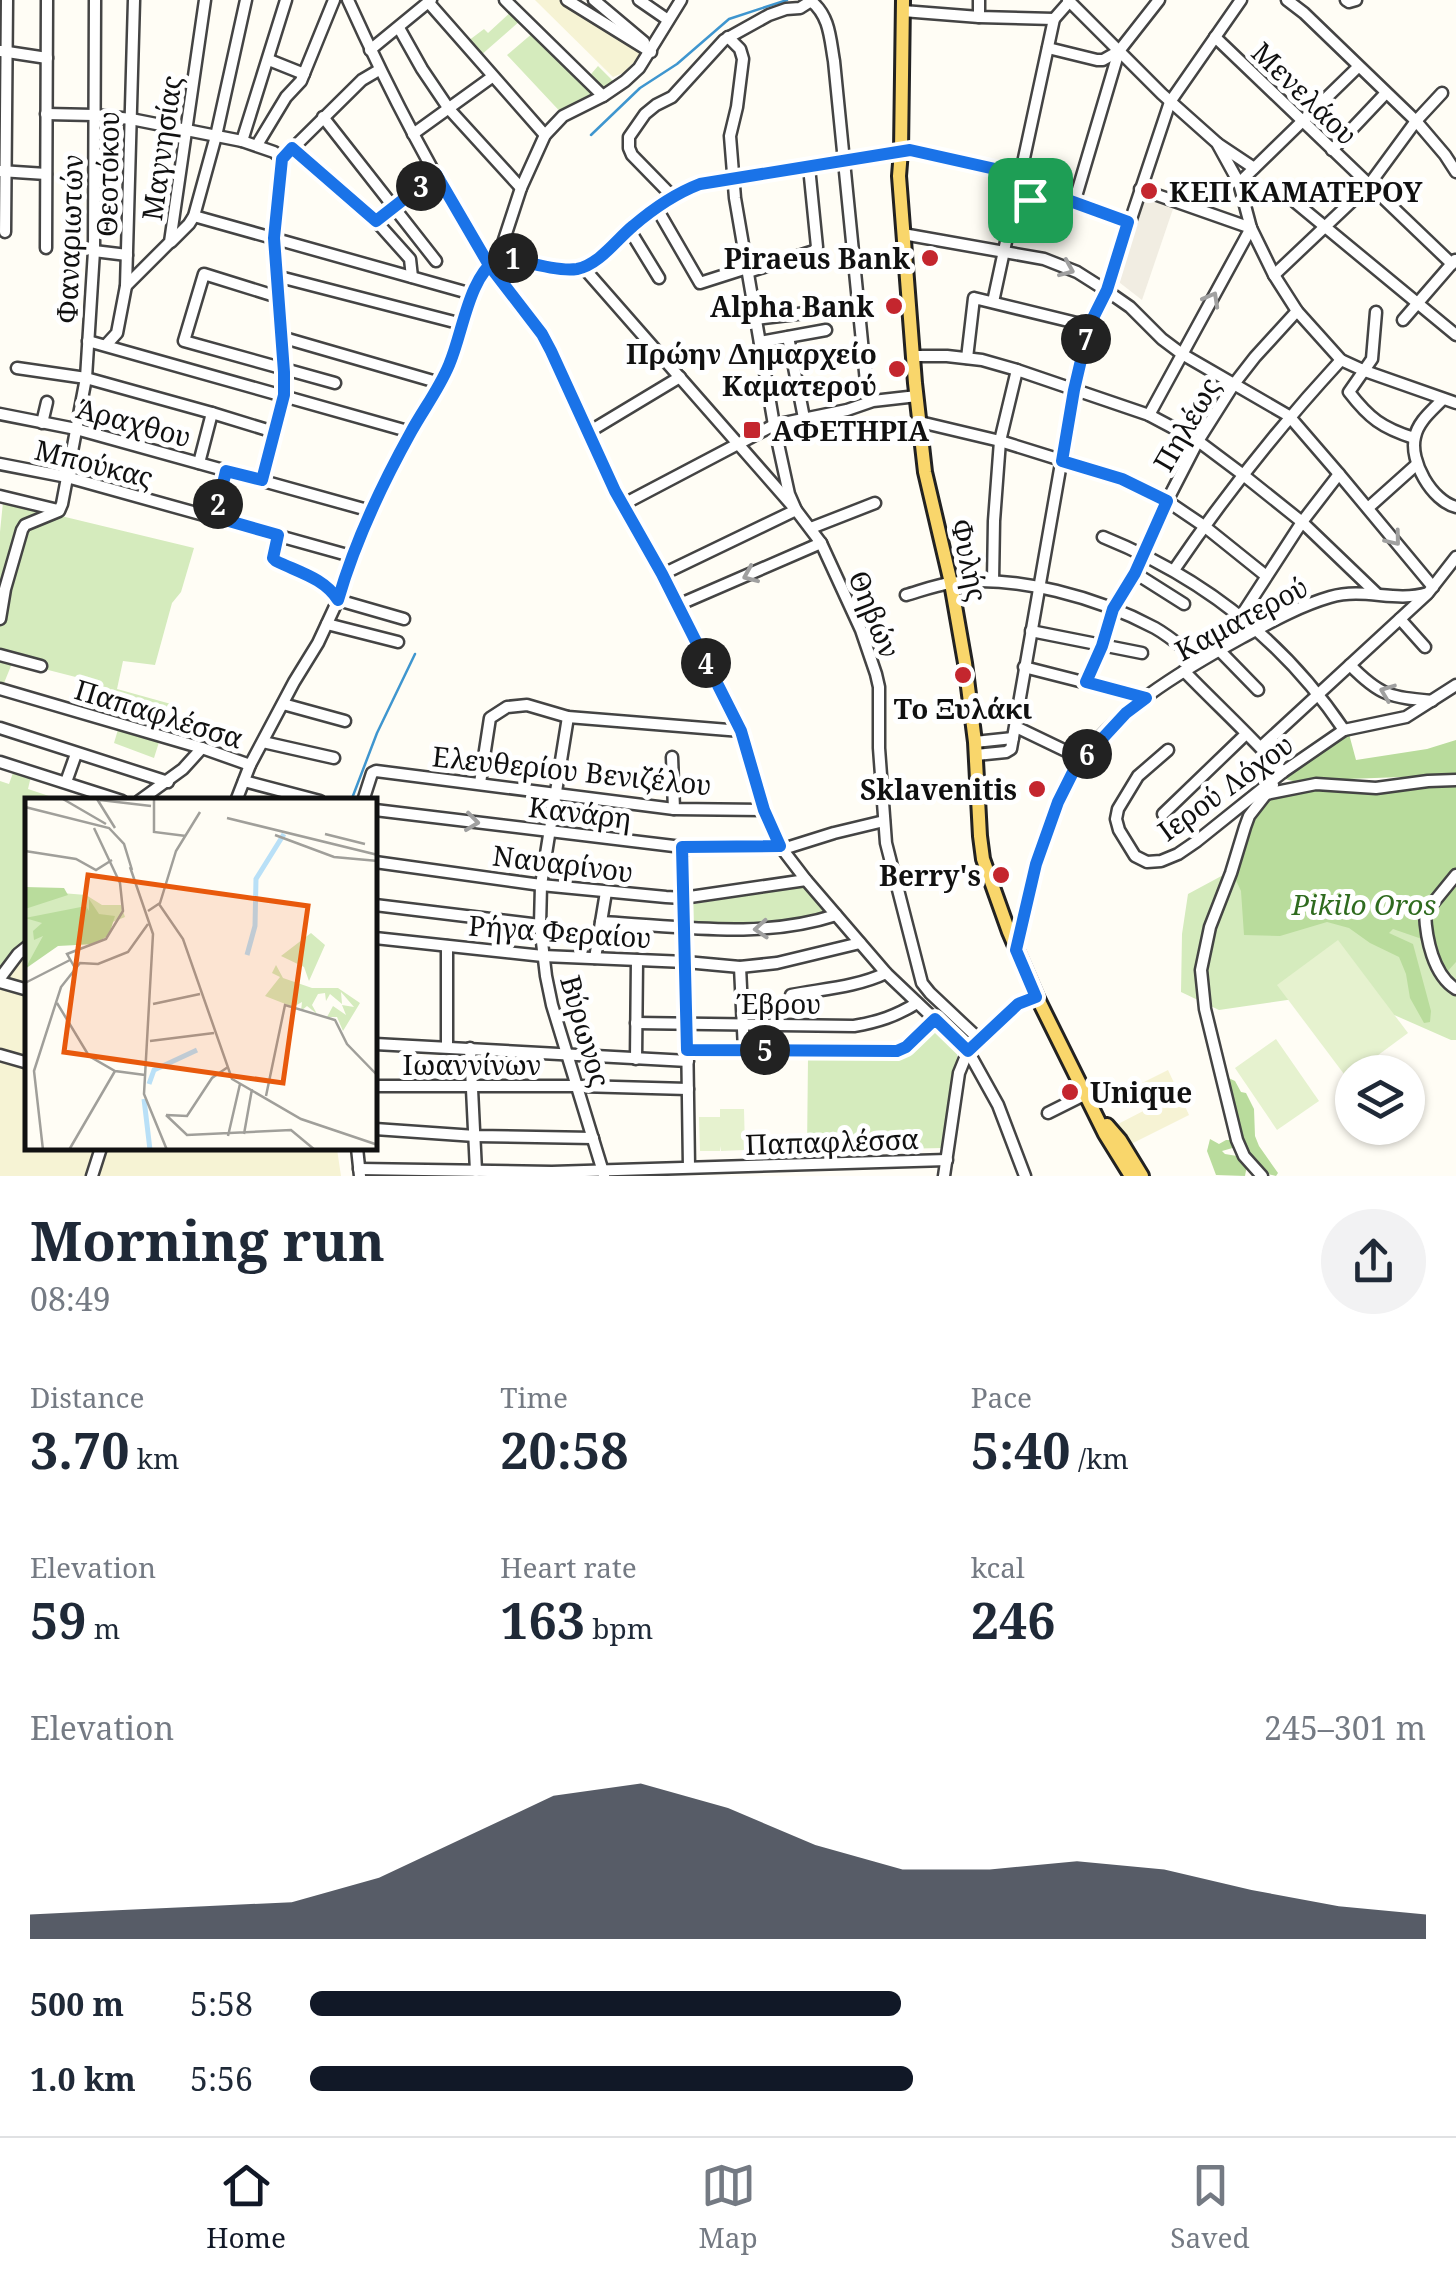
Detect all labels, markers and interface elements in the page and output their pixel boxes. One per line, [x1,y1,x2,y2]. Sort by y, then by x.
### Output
street label: Μενελάου [1244,33,1366,153]
street label: Μαγνησίας [132,73,190,223]
street label: Θεοτόκου [87,111,127,237]
street label: Φαναριωτών [47,154,91,324]
pin [988,158,1073,243]
pin: 3 [396,161,446,211]
text: 3 [413,167,429,205]
place label: ΚΕΠ ΚΑΜΑΤΕΡΟΥ [1169,172,1423,210]
icon: arrive [1003,173,1058,228]
marker: ΚΕΠ ΚΑΜΑΤΕΡΟΥ [1138,180,1160,202]
pin: 1 [488,233,538,283]
text: 1 [505,239,521,277]
place label: Piraeus Bank [724,239,910,277]
marker: Piraeus Bank [919,247,941,269]
one-way arrow [1057,257,1074,277]
place label: Alpha Bank [710,287,874,325]
one-way arrow [1200,291,1220,309]
marker: Alpha Bank [883,295,905,317]
pin: 7 [1061,314,1111,364]
text: 7 [1078,320,1094,358]
place label: Πρώην Δημαρχείο Καματερού [626,334,877,404]
marker: Πρώην Δημαρχείο Καματερού [886,358,908,380]
street label: Πηλέως [1144,370,1228,478]
street label: Άραχθου [73,389,195,455]
place label: ΑΦΕΤΗΡΙΑ [772,411,930,449]
marker: ΑΦΕΤΗΡΙΑ [741,419,763,441]
street label: Μπούκας [31,430,157,496]
pin: 2 [193,479,243,529]
text: 2 [210,485,226,523]
street label: Φυλής [943,515,997,605]
one-way arrow [1382,528,1400,546]
one-way arrow [742,563,760,583]
street label: Θηβών [840,565,910,663]
street label: Καματερού [1168,567,1314,669]
pin: 4 [681,638,731,688]
text: 4 [698,644,714,682]
marker: Το Ξυλάκι [952,664,974,686]
street label: Παπαφλέσσα [70,669,248,757]
one-way arrow [1379,684,1397,704]
place label: Το Ξυλάκι [894,689,1032,727]
street label: Ιερού Λόχου [1150,725,1300,849]
pin: 6 [1062,729,1112,779]
text: 6 [1079,735,1095,773]
street label: Ελευθερίου Βενιζέλου [431,736,713,804]
place label: Sklavenitis [860,770,1017,808]
marker: Sklavenitis [1026,778,1048,800]
street label: Κανάρη [526,787,634,837]
inset map [25,798,378,1151]
one-way arrow [464,811,480,832]
street label: Ναυαρίνου [491,836,635,890]
place label: Berry's [879,856,981,894]
marker: Berry's [990,864,1012,886]
park label: Pikilo Oros [1291,885,1436,923]
street label: Ρήγα Φεραίου [467,906,653,956]
one-way arrow [753,918,769,939]
street label: Βύρωνος [552,971,620,1091]
street label: Έβρου [736,984,821,1022]
pin: 5 [740,1025,790,1075]
text: 5 [757,1031,773,1069]
street label: Ιωαννίνων [403,1045,541,1083]
map controls [1335,1055,1425,1145]
button: layers [1335,1055,1425,1145]
place label: Unique [1090,1073,1192,1111]
marker: Unique [1059,1081,1081,1103]
street label: Παπαφλέσσα [745,1119,920,1163]
text: Morning run [30,1202,385,1277]
button: share [1321,1209,1426,1314]
text: 08:49 [30,1277,111,1320]
text: Distance [30,1378,144,1416]
text: Time [500,1378,568,1416]
text: Pace [971,1378,1032,1416]
text: 3.70 [30,1416,129,1484]
text: 20:58 [500,1416,629,1484]
text: 5:40 [971,1416,1071,1484]
text: km [129,1439,180,1477]
text: /km [1071,1439,1129,1477]
text: Elevation [30,1548,156,1586]
text: Heart rate [500,1548,637,1586]
text: kcal [971,1548,1025,1586]
text: 59 [30,1586,87,1654]
text: 163 [500,1586,585,1654]
text: 246 [971,1586,1055,1654]
text: m [87,1609,120,1647]
text: bpm [585,1609,653,1647]
text: Elevation [30,1706,174,1749]
text: 245–301 m [1264,1706,1426,1749]
text: 500 m [30,1982,124,2025]
text: 5:58 [190,1982,253,2025]
text: 1.0 km [30,2057,136,2100]
text: 5:56 [190,2057,253,2100]
tab: Home [206,2158,286,2256]
tab: Map [699,2158,758,2256]
tab: Saved [1170,2158,1250,2256]

